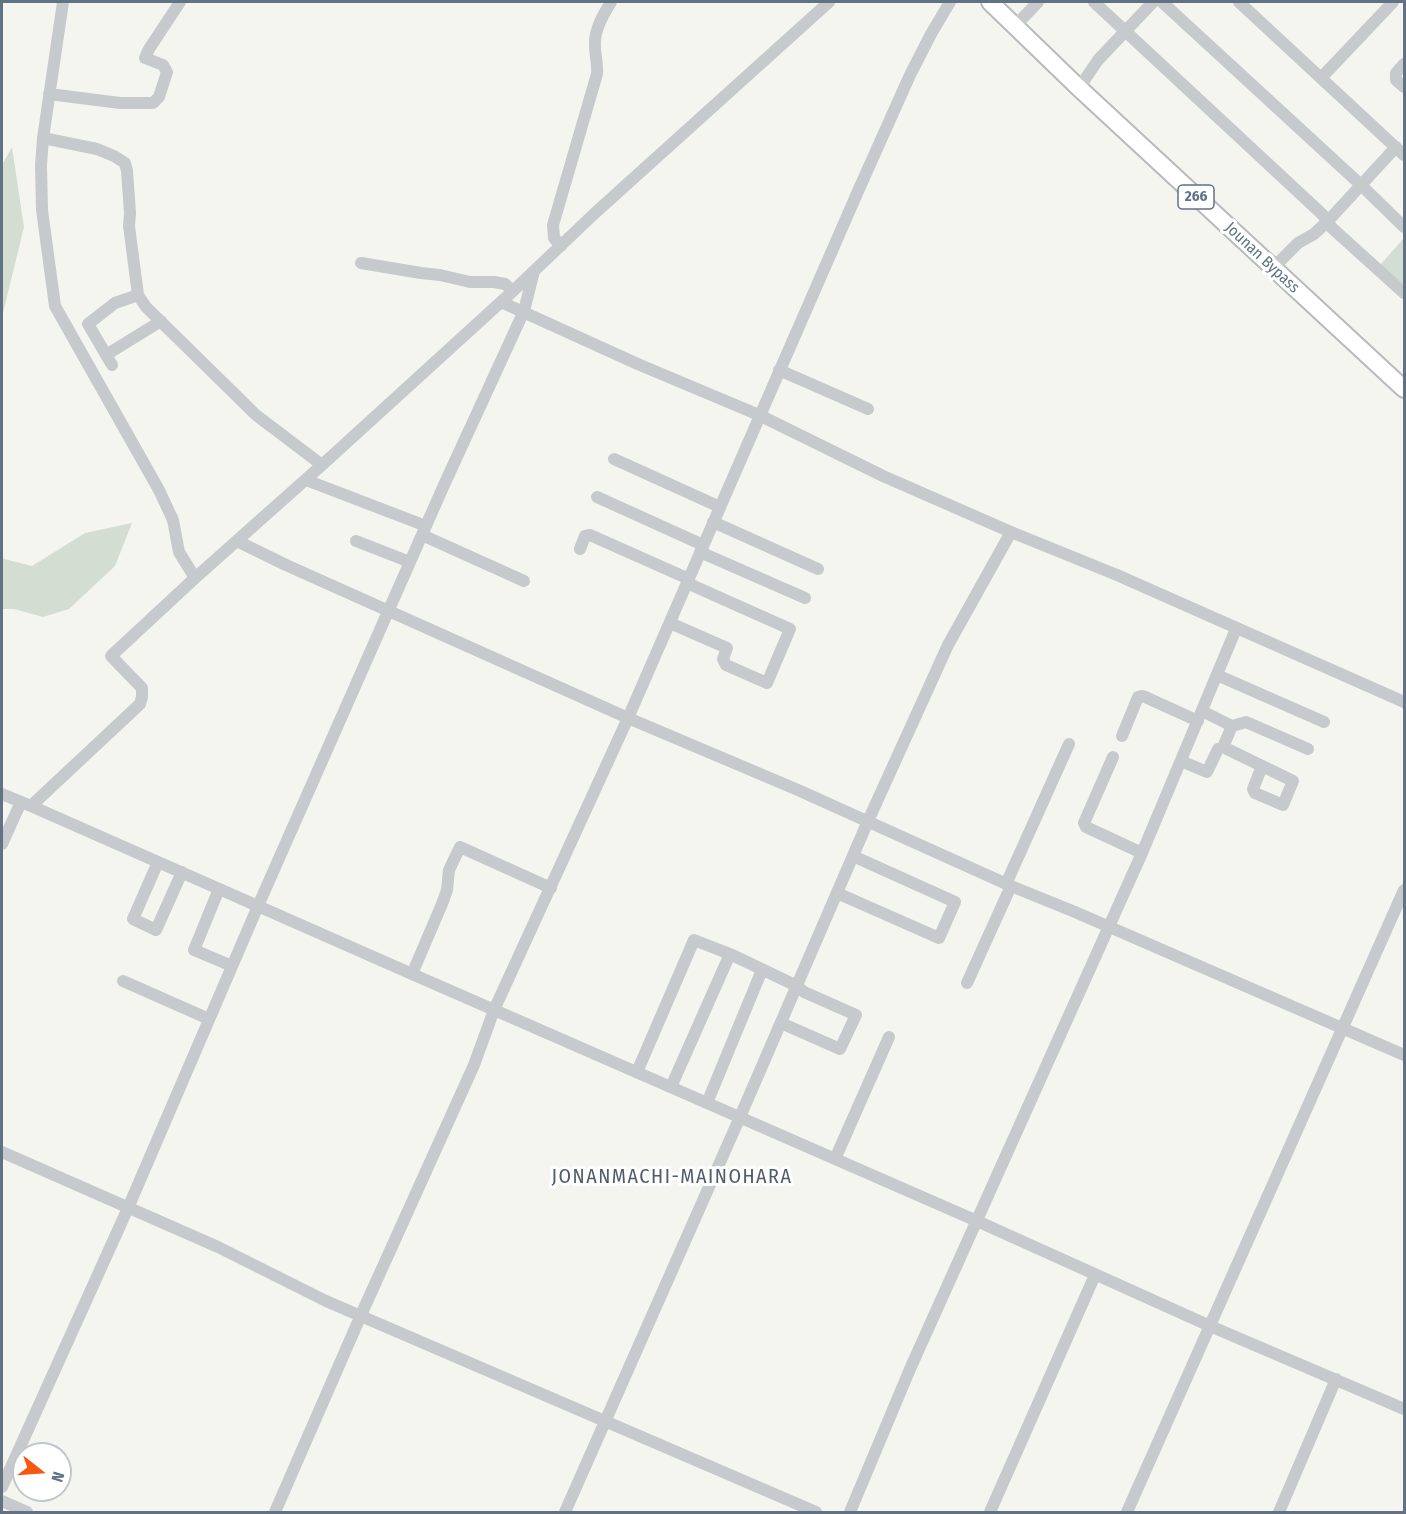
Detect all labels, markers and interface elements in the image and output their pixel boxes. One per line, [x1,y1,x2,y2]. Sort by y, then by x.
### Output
road number: 266 [1178,185,1214,209]
street label: Jounan Bypass [1221,219,1303,297]
district label: JONANMACHI-MAINOHARA [552,1165,792,1189]
north arrow [12,1442,72,1502]
text: N [47,1469,68,1484]

